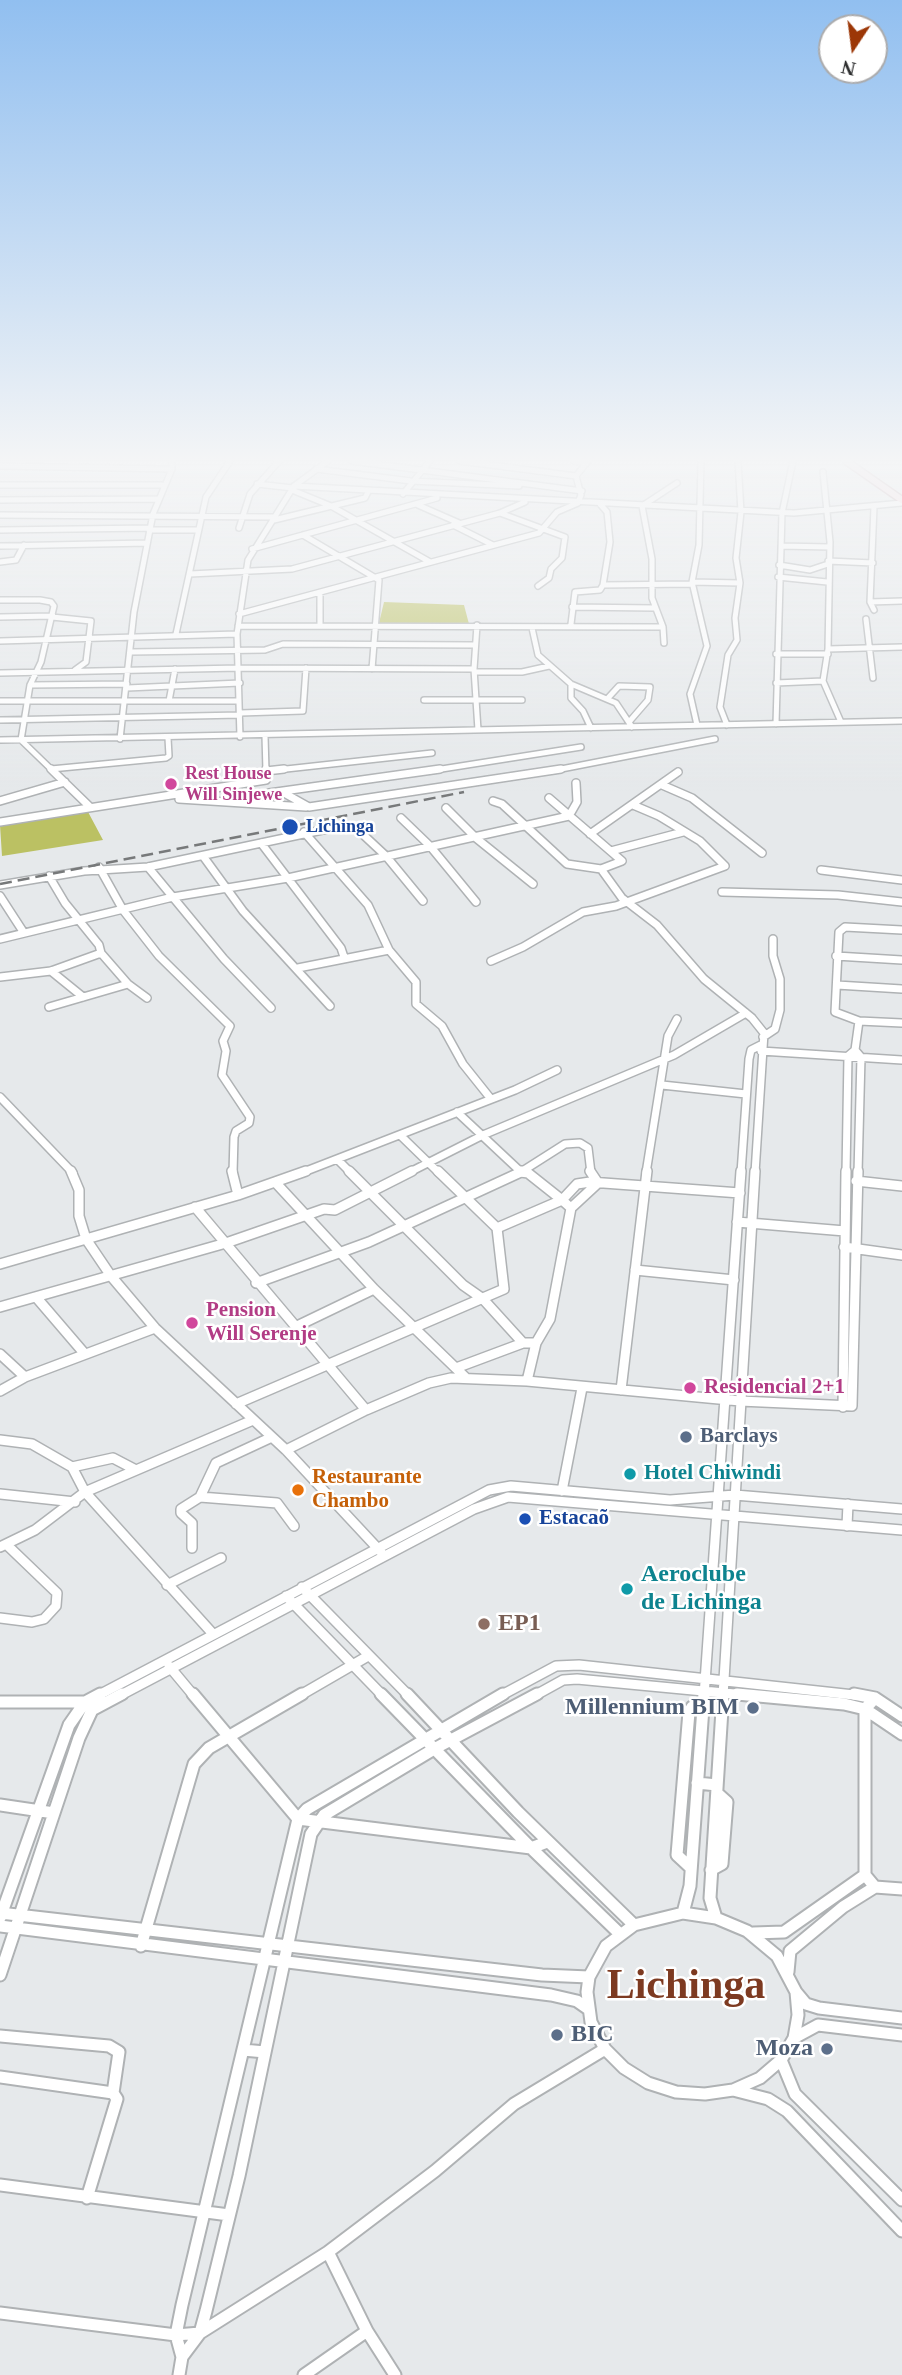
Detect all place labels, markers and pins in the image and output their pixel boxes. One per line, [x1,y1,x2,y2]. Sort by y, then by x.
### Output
place label: Rest House Will Sinjewe [185,763,282,806]
marker: Rest House Will Sinjewe [163,776,179,792]
place label: Lichinga [306,816,374,838]
marker: Lichinga [280,817,300,837]
place label: Pension Will Serenje [206,1298,317,1348]
marker: Pension Will Serenje [184,1315,200,1331]
place label: Residencial 2+1 [704,1375,845,1401]
marker: Residencial 2+1 [682,1380,698,1396]
place label: Barclays [700,1424,778,1450]
marker: Barclays [678,1429,694,1445]
place label: Hotel Chiwindi [644,1461,781,1487]
place label: Restaurante Chambo [312,1465,422,1515]
marker: Hotel Chiwindi [622,1466,638,1482]
marker: Restaurante Chambo [290,1482,306,1498]
place label: Estacaõ [539,1506,609,1532]
marker: Estacaõ [517,1511,533,1527]
place label: Aeroclube de Lichinga [641,1561,762,1617]
marker: Aeroclube de Lichinga [619,1581,635,1597]
place label: EP1 [498,1610,541,1638]
marker: EP1 [476,1616,492,1632]
place label: Millennium BIM [565,1694,739,1722]
marker: Millennium BIM [745,1700,761,1716]
place label: BIC [571,2021,614,2049]
marker: BIC [549,2027,565,2043]
place label: Moza [756,2035,813,2063]
marker: Moza [819,2041,835,2057]

